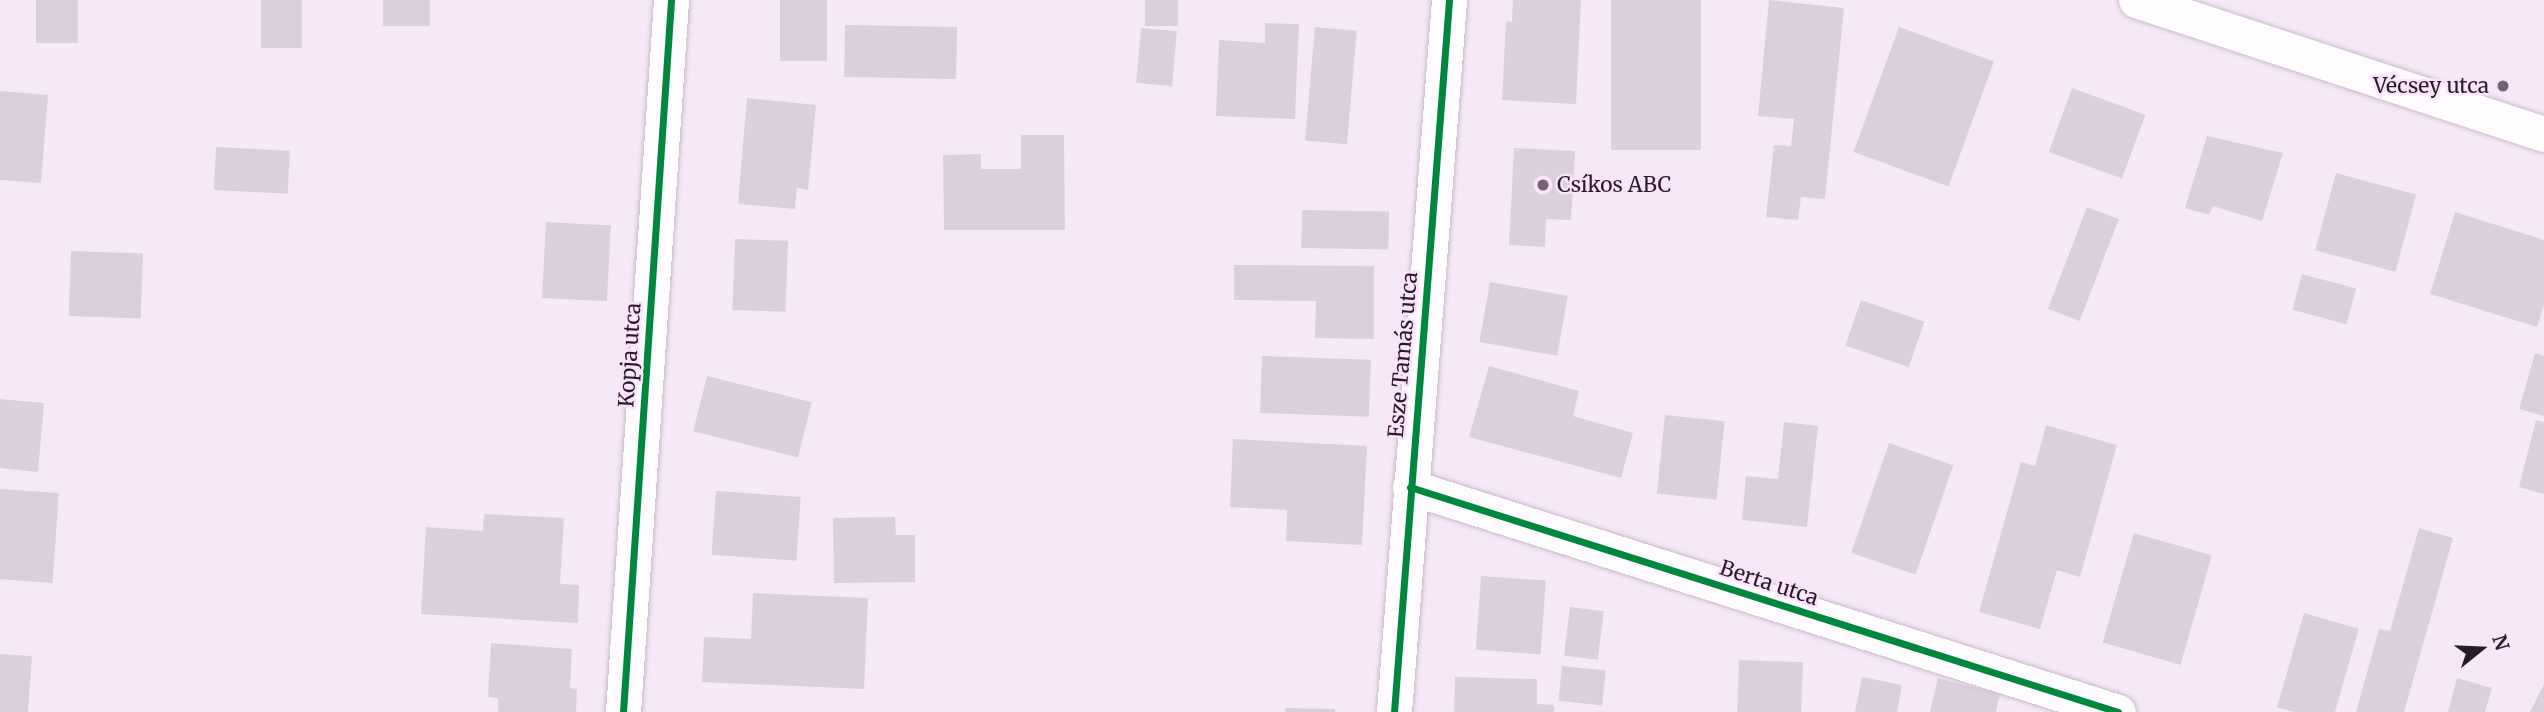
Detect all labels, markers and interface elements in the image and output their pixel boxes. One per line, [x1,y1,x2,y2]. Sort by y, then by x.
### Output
place label: Vécsey utca [2373,73,2489,99]
marker: Vécsey utca [2495,78,2511,94]
place label: Csíkos ABC [1557,172,1671,198]
marker: Csíkos ABC [1535,177,1551,193]
street label: Esze Tamás utca [1383,271,1423,439]
street label: Kopja utca [614,302,646,408]
street label: Berta utca [1717,555,1821,611]
north arrow [2446,614,2516,684]
text: N [2487,632,2515,653]

